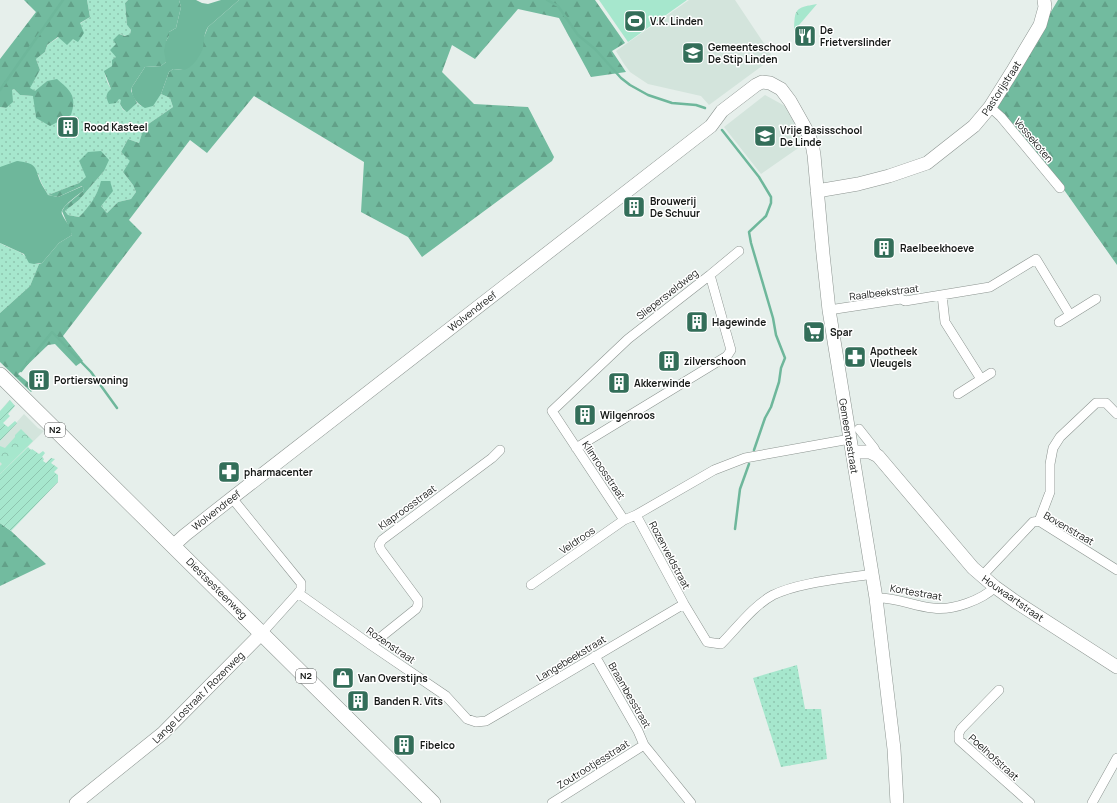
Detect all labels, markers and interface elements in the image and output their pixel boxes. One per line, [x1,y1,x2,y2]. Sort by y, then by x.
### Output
sports icon: V.K. Linden [622,8,648,34]
place label: V.K. Linden [650,14,703,28]
restaurant icon: De Frietverslinder [792,23,818,49]
place label: De Frietverslinder [820,23,891,49]
school or university icon: Gemeenteschool De Stip Linden [680,40,706,66]
place label: Gemeenteschool De Stip Linden [708,40,791,66]
street label: Pastorijstraat [978,58,1024,118]
building icon: Rood Kasteel [55,114,81,140]
street label: Vossekoten [1011,115,1057,165]
place label: Rood Kasteel [84,120,148,134]
school or university icon: Vrije Basisschool De Linde [752,123,778,149]
place label: Vrije Basisschool De Linde [780,123,862,149]
building icon: Brouwerij De Schuur [621,194,647,220]
place label: Brouwerij De Schuur [650,194,700,220]
building icon: Raelbeekhoeve [871,235,897,261]
place label: Raelbeekhoeve [900,241,974,255]
street label: Sliepersveldweg [633,265,701,323]
street label: Raalbeekstraat [848,281,920,303]
street label: Wolvendreef [445,287,500,334]
building icon: Hagewinde [684,309,710,335]
place label: Hagewinde [712,315,766,329]
supermarket icon: Spar [801,319,827,345]
place label: Spar [830,325,853,339]
pharmacy icon: Apotheek Vleugels [842,344,868,370]
place label: Apotheek Vleugels [870,344,918,370]
building icon: zilverschoon [656,348,682,374]
place label: zilverschoon [684,354,746,368]
building icon: Portierswoning [26,367,52,393]
building icon: Akkerwinde [606,370,632,396]
place label: Portierswoning [54,373,128,387]
place label: Akkerwinde [634,376,691,390]
street label: Gemeentestraat [836,397,862,475]
building icon: Wilgenroos [572,402,598,428]
place label: Wilgenroos [600,408,656,422]
road number: N2 [45,423,65,437]
street label: Klimroosstraat [579,438,629,502]
pharmacy icon: pharmacenter [216,459,242,485]
place label: pharmacenter [244,465,313,479]
street label: Klaproosstraat [375,481,439,533]
street label: Wolvendreef [189,486,244,533]
street label: Bovenstraat [1041,508,1097,548]
street label: Rozenveldstraat [646,518,694,592]
street label: Veldroos [556,523,598,557]
street label: Diestsesteenweg [183,554,251,622]
street label: Houwaartstraat [979,571,1047,625]
street label: Kortestraat [889,581,943,603]
street label: Rozenstraat [364,623,418,667]
street label: Langebeekstraat [534,632,608,684]
street label: Lange Lostraat / Rozenweg [149,648,247,746]
street label: Braambesstraat [605,659,655,731]
shop icon: Van Overstijns [330,665,356,691]
road number: N2 [296,669,316,683]
place label: Van Overstijns [358,671,428,685]
building icon: Banden R. Vits [345,688,371,714]
place label: Banden R. Vits [374,694,444,708]
street label: Poelhofstraat [966,731,1022,783]
building icon: Fibelco [391,732,417,758]
street label: Zoutrootjesstraat [554,736,632,792]
place label: Fibelco [420,738,455,752]

